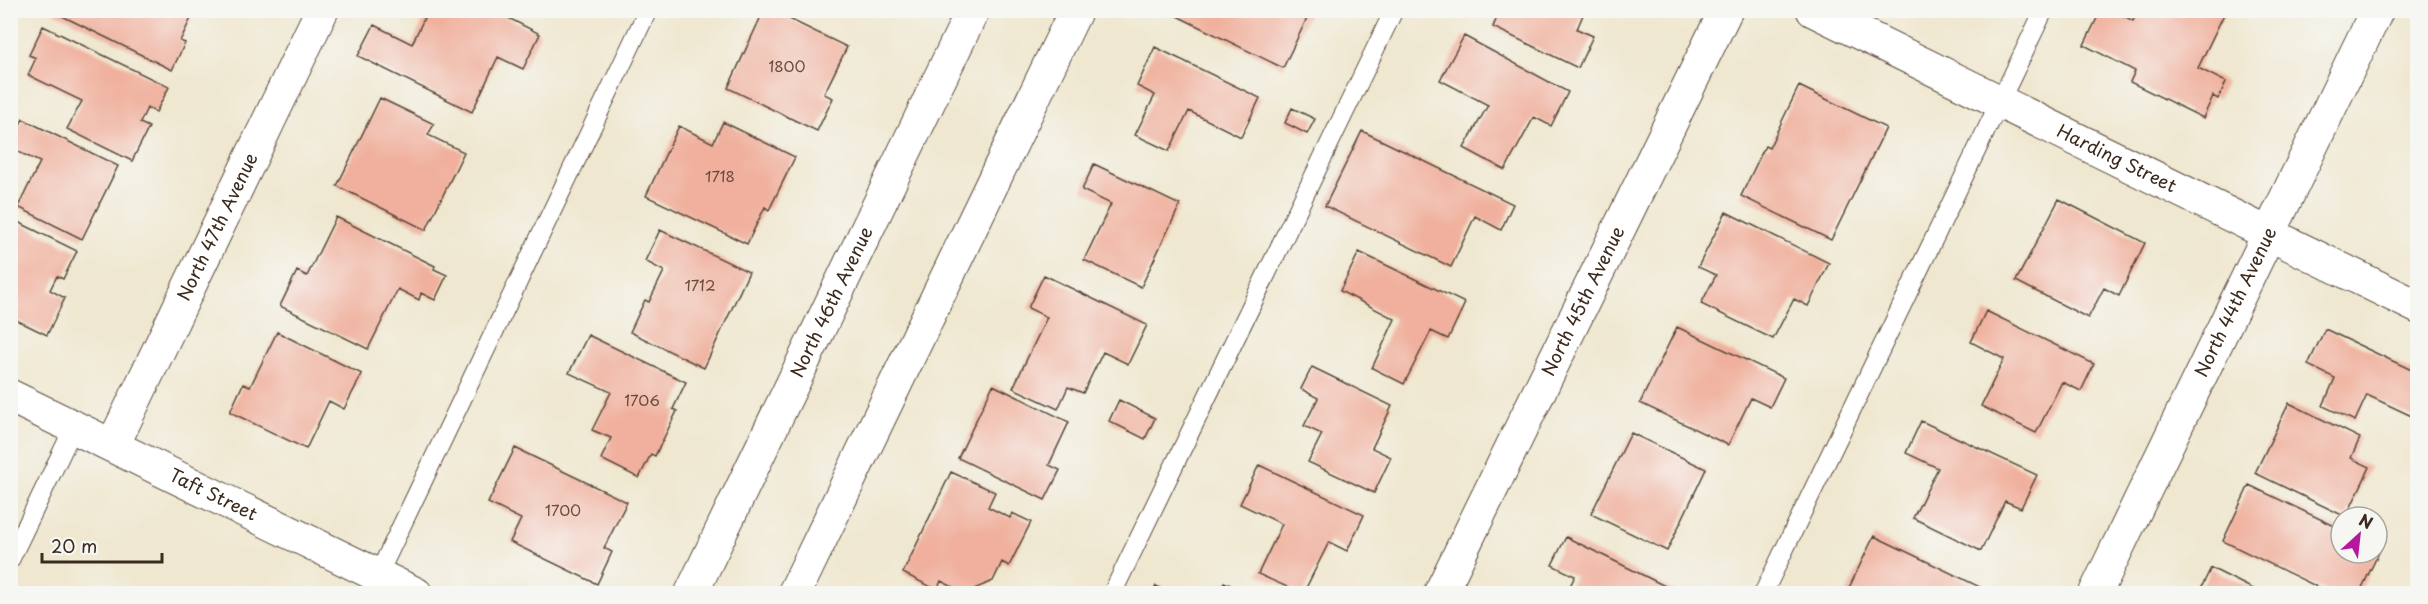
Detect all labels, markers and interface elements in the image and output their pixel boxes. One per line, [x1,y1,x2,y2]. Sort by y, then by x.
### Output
house number: 1800 [768,54,806,77]
street label: Harding Street [2053,117,2182,198]
street label: North 47th Avenue [169,148,264,305]
house number: 1718 [705,164,735,187]
street label: North 46th Avenue [783,221,879,382]
street label: North 45th Avenue [1534,221,1630,380]
street label: North 44th Avenue [2187,222,2282,381]
house number: 1712 [684,273,716,296]
house number: 1706 [624,388,660,411]
street label: Taft Street [165,461,262,527]
house number: 1700 [545,498,581,521]
north arrow [2329,505,2389,565]
text: N [2355,507,2377,534]
scale bar [42,526,162,564]
text: 20 m [51,532,97,559]

